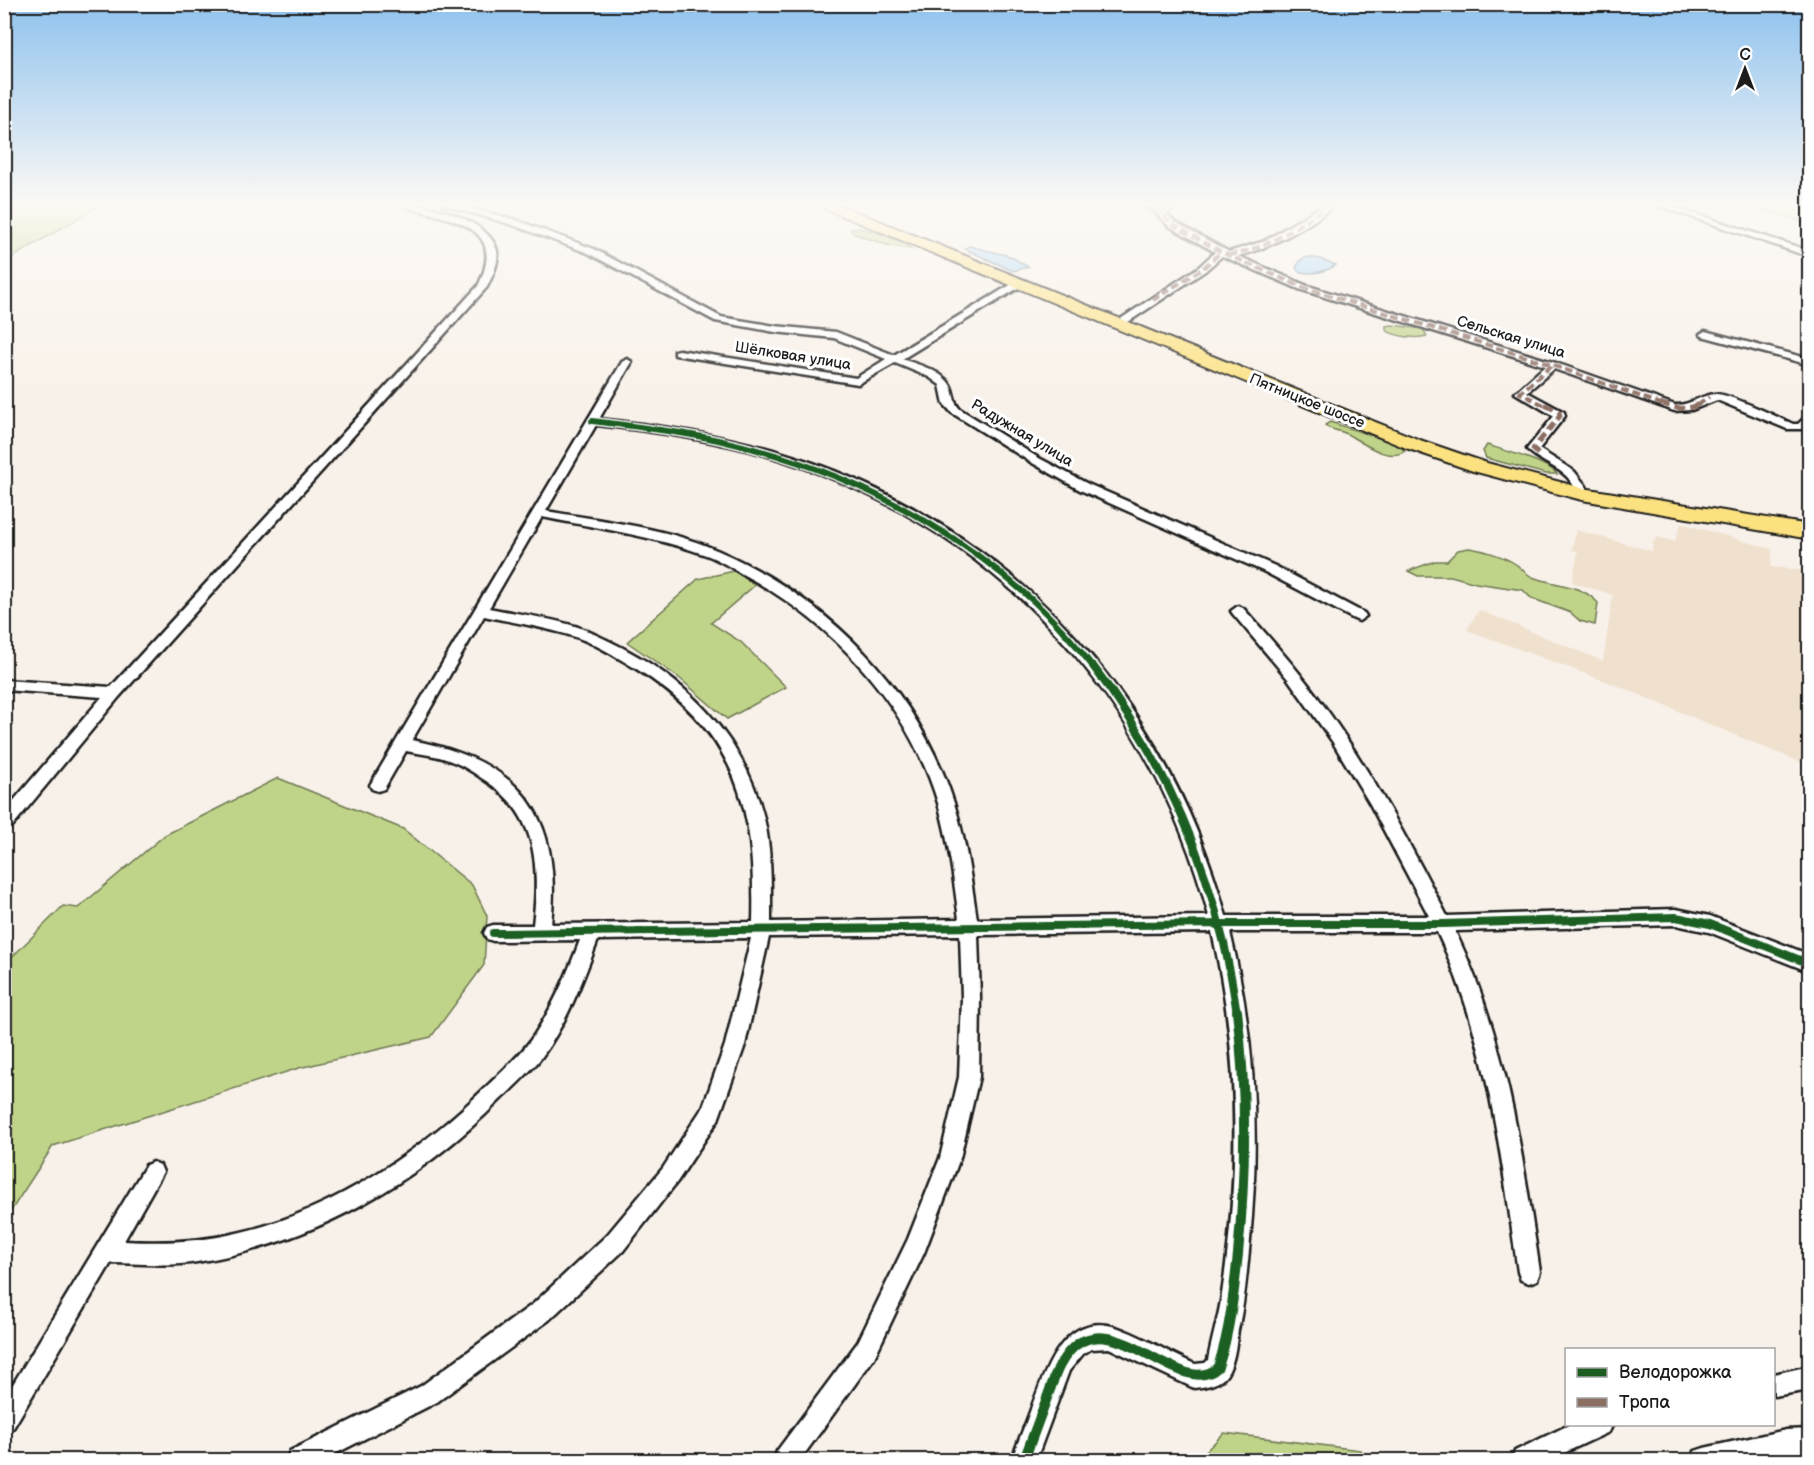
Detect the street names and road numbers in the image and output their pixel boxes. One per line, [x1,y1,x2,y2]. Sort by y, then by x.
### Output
street label: Сельская улица [1455,311,1568,363]
street label: Шёлковая улица [734,337,853,375]
street label: Пятницкое шоссе [1247,369,1367,433]
street label: Радужная улица [967,395,1077,471]

